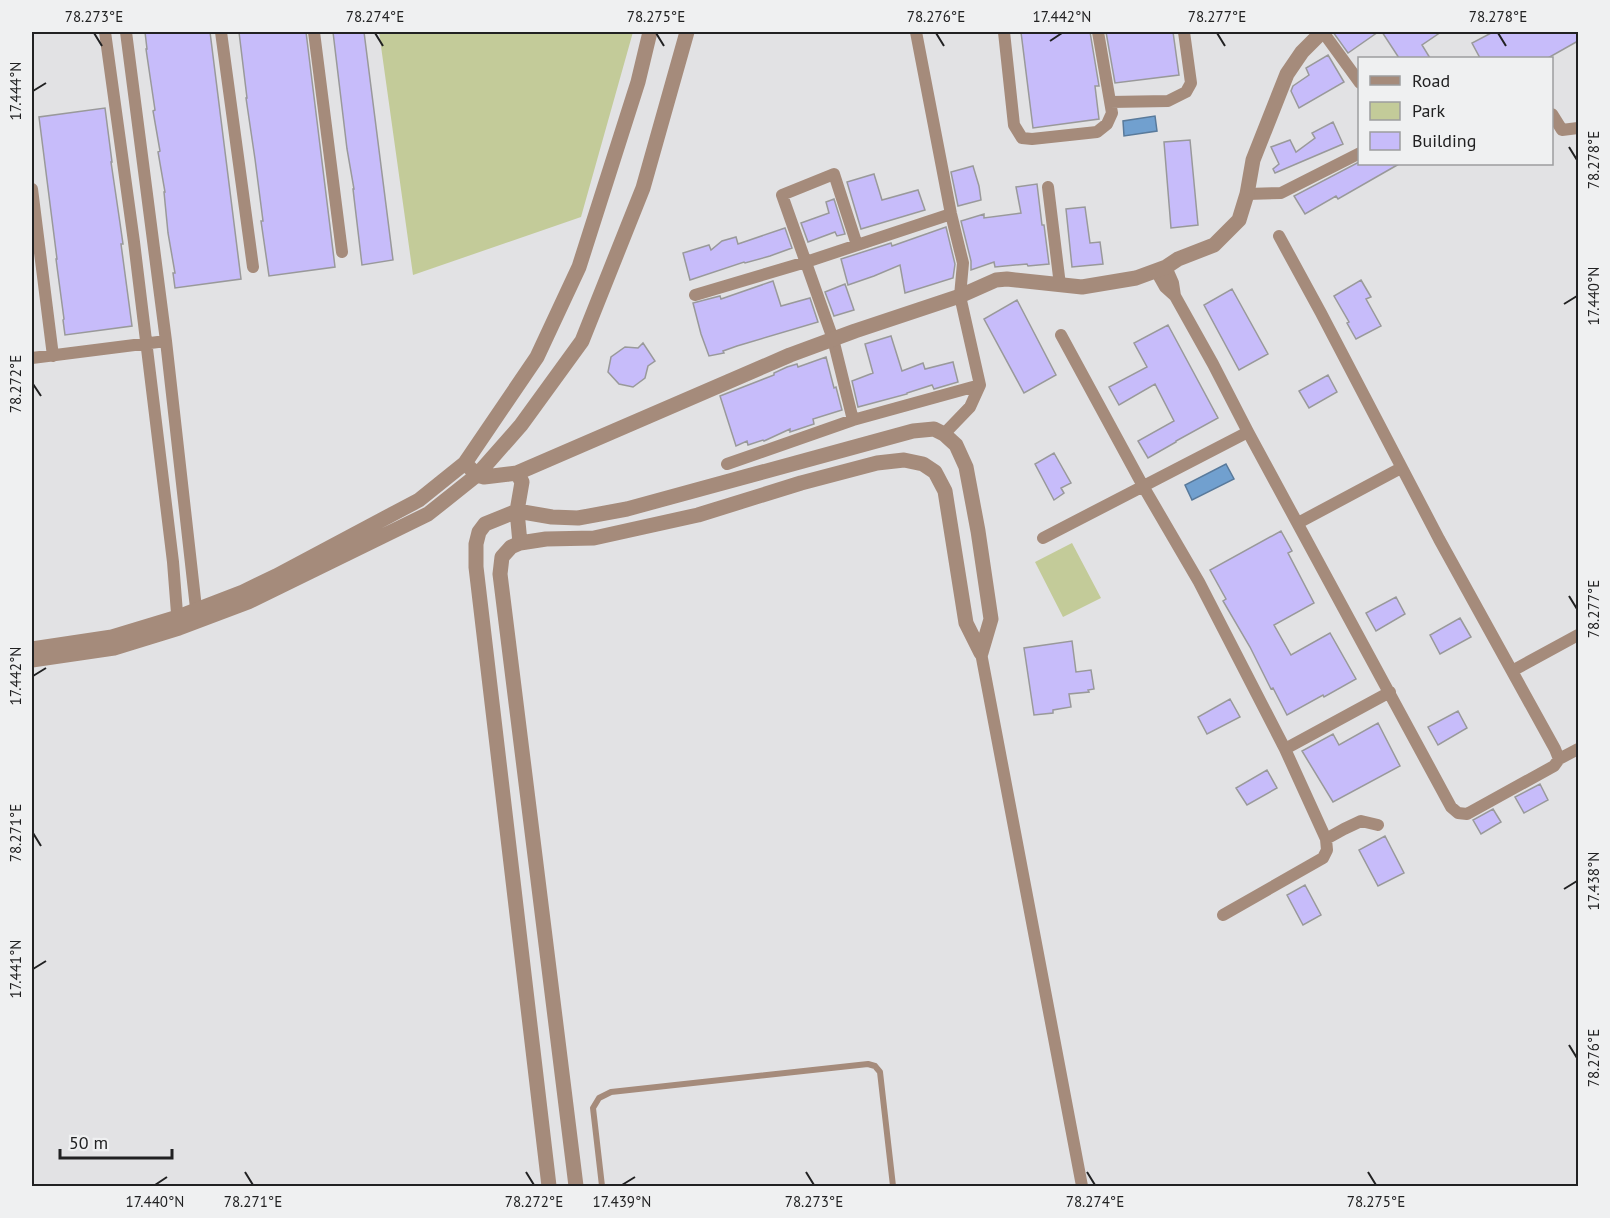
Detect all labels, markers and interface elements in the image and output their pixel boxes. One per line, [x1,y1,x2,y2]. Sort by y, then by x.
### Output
text: 78.273°E [65,7,123,26]
text: 78.274°E [346,7,404,26]
text: 78.275°E [627,7,685,26]
text: 78.276°E [907,7,965,26]
text: 17.442°N [1033,7,1091,26]
text: 78.277°E [1188,7,1246,26]
text: 78.278°E [1469,7,1527,26]
legend [1358,57,1553,165]
text: 17.444°N [6,62,25,120]
text: Road [1412,69,1450,92]
text: Park [1412,99,1445,122]
text: Building [1412,129,1476,152]
text: 78.278°E [1584,131,1603,189]
text: 17.440°N [1584,267,1603,325]
text: 78.272°E [6,355,25,413]
text: 78.277°E [1584,580,1603,638]
text: 17.442°N [6,647,25,705]
text: 78.271°E [6,804,25,862]
text: 17.438°N [1584,852,1603,910]
text: 17.441°N [6,940,25,998]
text: 78.276°E [1584,1029,1603,1087]
scale bar [60,1122,172,1160]
text: 50 m [69,1131,108,1154]
text: 17.440°N [126,1192,184,1211]
text: 78.271°E [224,1192,282,1211]
text: 78.272°E [505,1192,563,1211]
text: 17.439°N [593,1192,651,1211]
text: 78.273°E [785,1192,843,1211]
text: 78.274°E [1066,1192,1124,1211]
text: 78.275°E [1347,1192,1405,1211]

